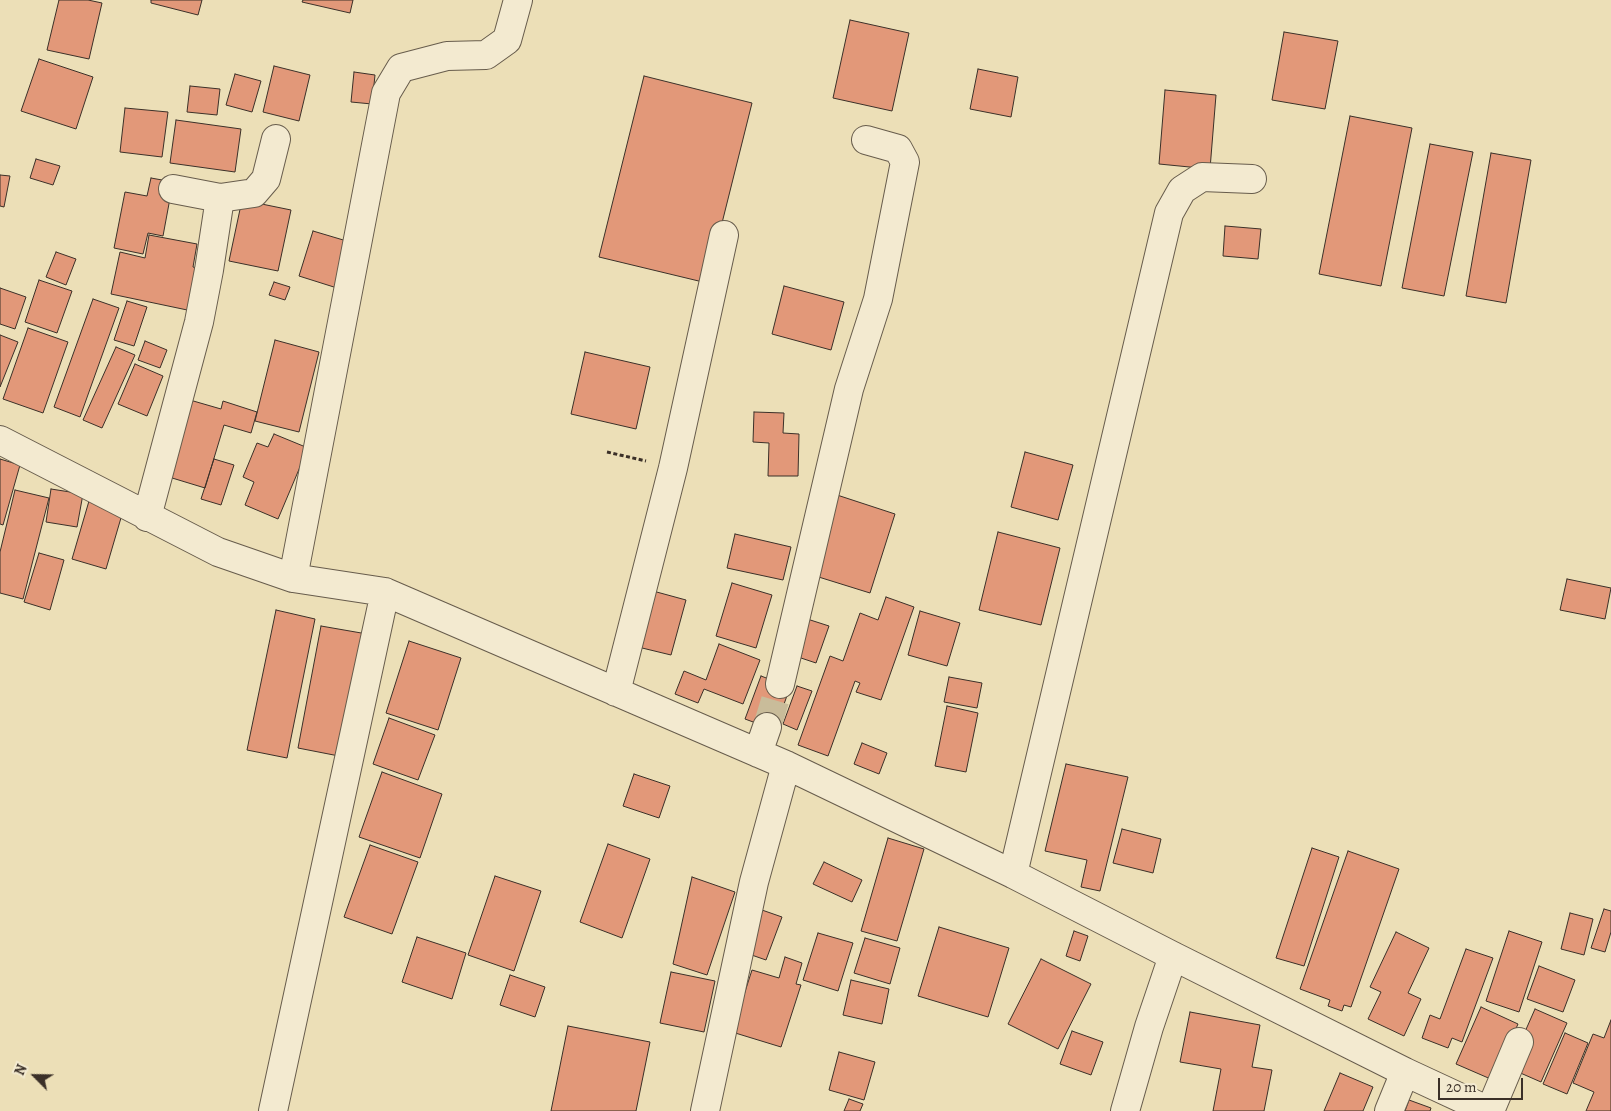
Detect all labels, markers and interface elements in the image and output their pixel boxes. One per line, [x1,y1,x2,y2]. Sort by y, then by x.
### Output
north arrow [10,1051,60,1101]
text: N [10,1062,31,1078]
scale bar [1441,1068,1526,1100]
text: 20 m [1446,1077,1477,1097]

